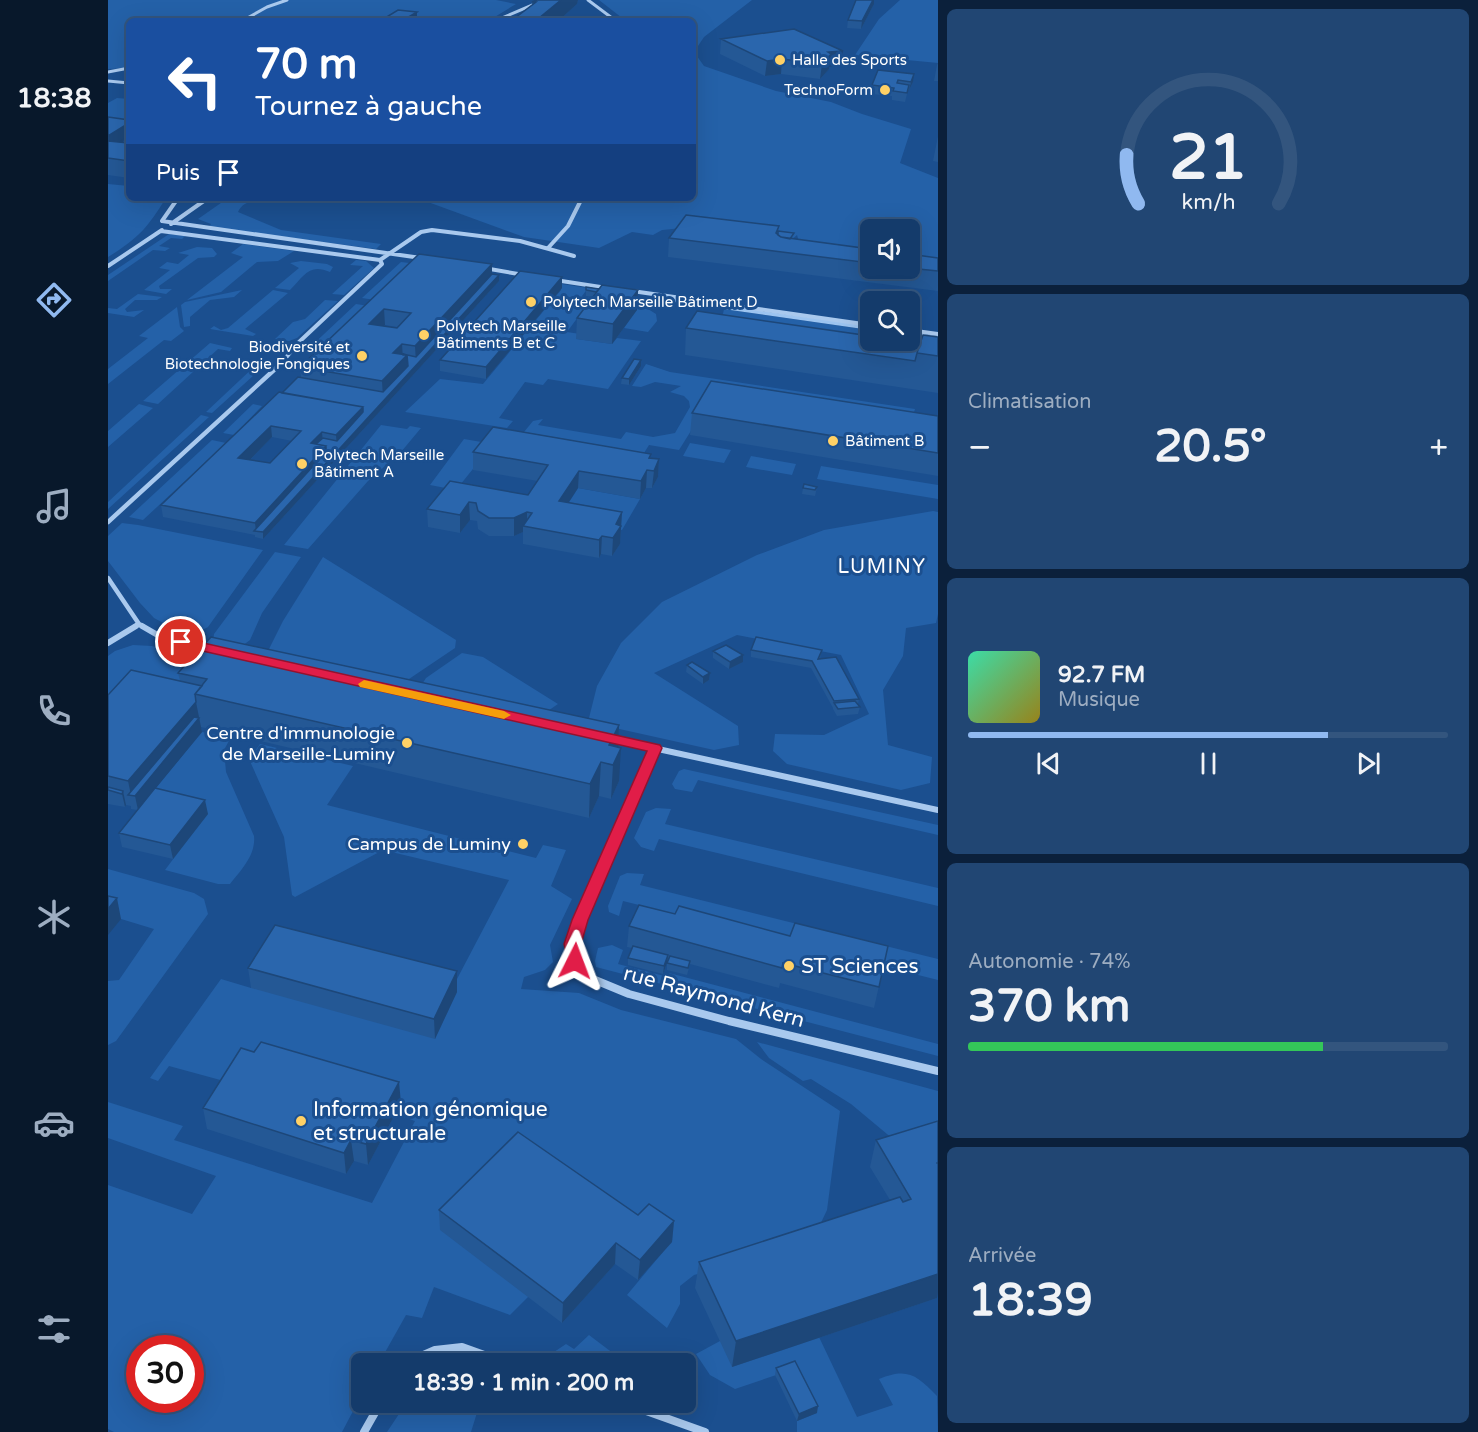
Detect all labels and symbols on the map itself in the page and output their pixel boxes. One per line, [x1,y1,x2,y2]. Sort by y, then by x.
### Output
place label: Halle des Sports [792,51,907,69]
marker: Halle des Sports [773,53,787,67]
place label: TechnoForm [784,81,873,99]
marker: TechnoForm [878,83,892,97]
place label: Polytech Marseille Bâtiment D [543,293,757,311]
marker: Polytech Marseille Bâtiment D [524,295,538,309]
place label: Polytech Marseille Bâtiments B et C [436,317,566,352]
marker: Polytech Marseille Bâtiments B et C [417,328,431,342]
place label: Biodiversité et Biotechnologie Fongiques [165,338,350,373]
marker: Biodiversité et Biotechnologie Fongiques [355,349,369,363]
place label: Bâtiment B [845,432,924,450]
marker: Bâtiment B [826,434,840,448]
place label: Polytech Marseille Bâtiment A [314,446,444,481]
marker: Polytech Marseille Bâtiment A [295,457,309,471]
district label: LUMINY [837,555,927,579]
pin [155,616,206,667]
place label: Centre d'immunologie de Marseille-Luminy [206,722,395,765]
marker: Centre d'immunologie de Marseille-Luminy [400,736,414,750]
place label: Campus de Luminy [347,833,511,855]
marker: Campus de Luminy [516,837,530,851]
position arrow [543,929,607,993]
place label: ST Sciences [801,954,919,979]
marker: ST Sciences [782,959,796,973]
street label: rue Raymond Kern [621,961,807,1033]
place label: Information génomique et structurale [313,1097,548,1146]
marker: Information génomique et structurale [294,1114,308,1128]
speed limit sign: 30 [126,1335,204,1413]

